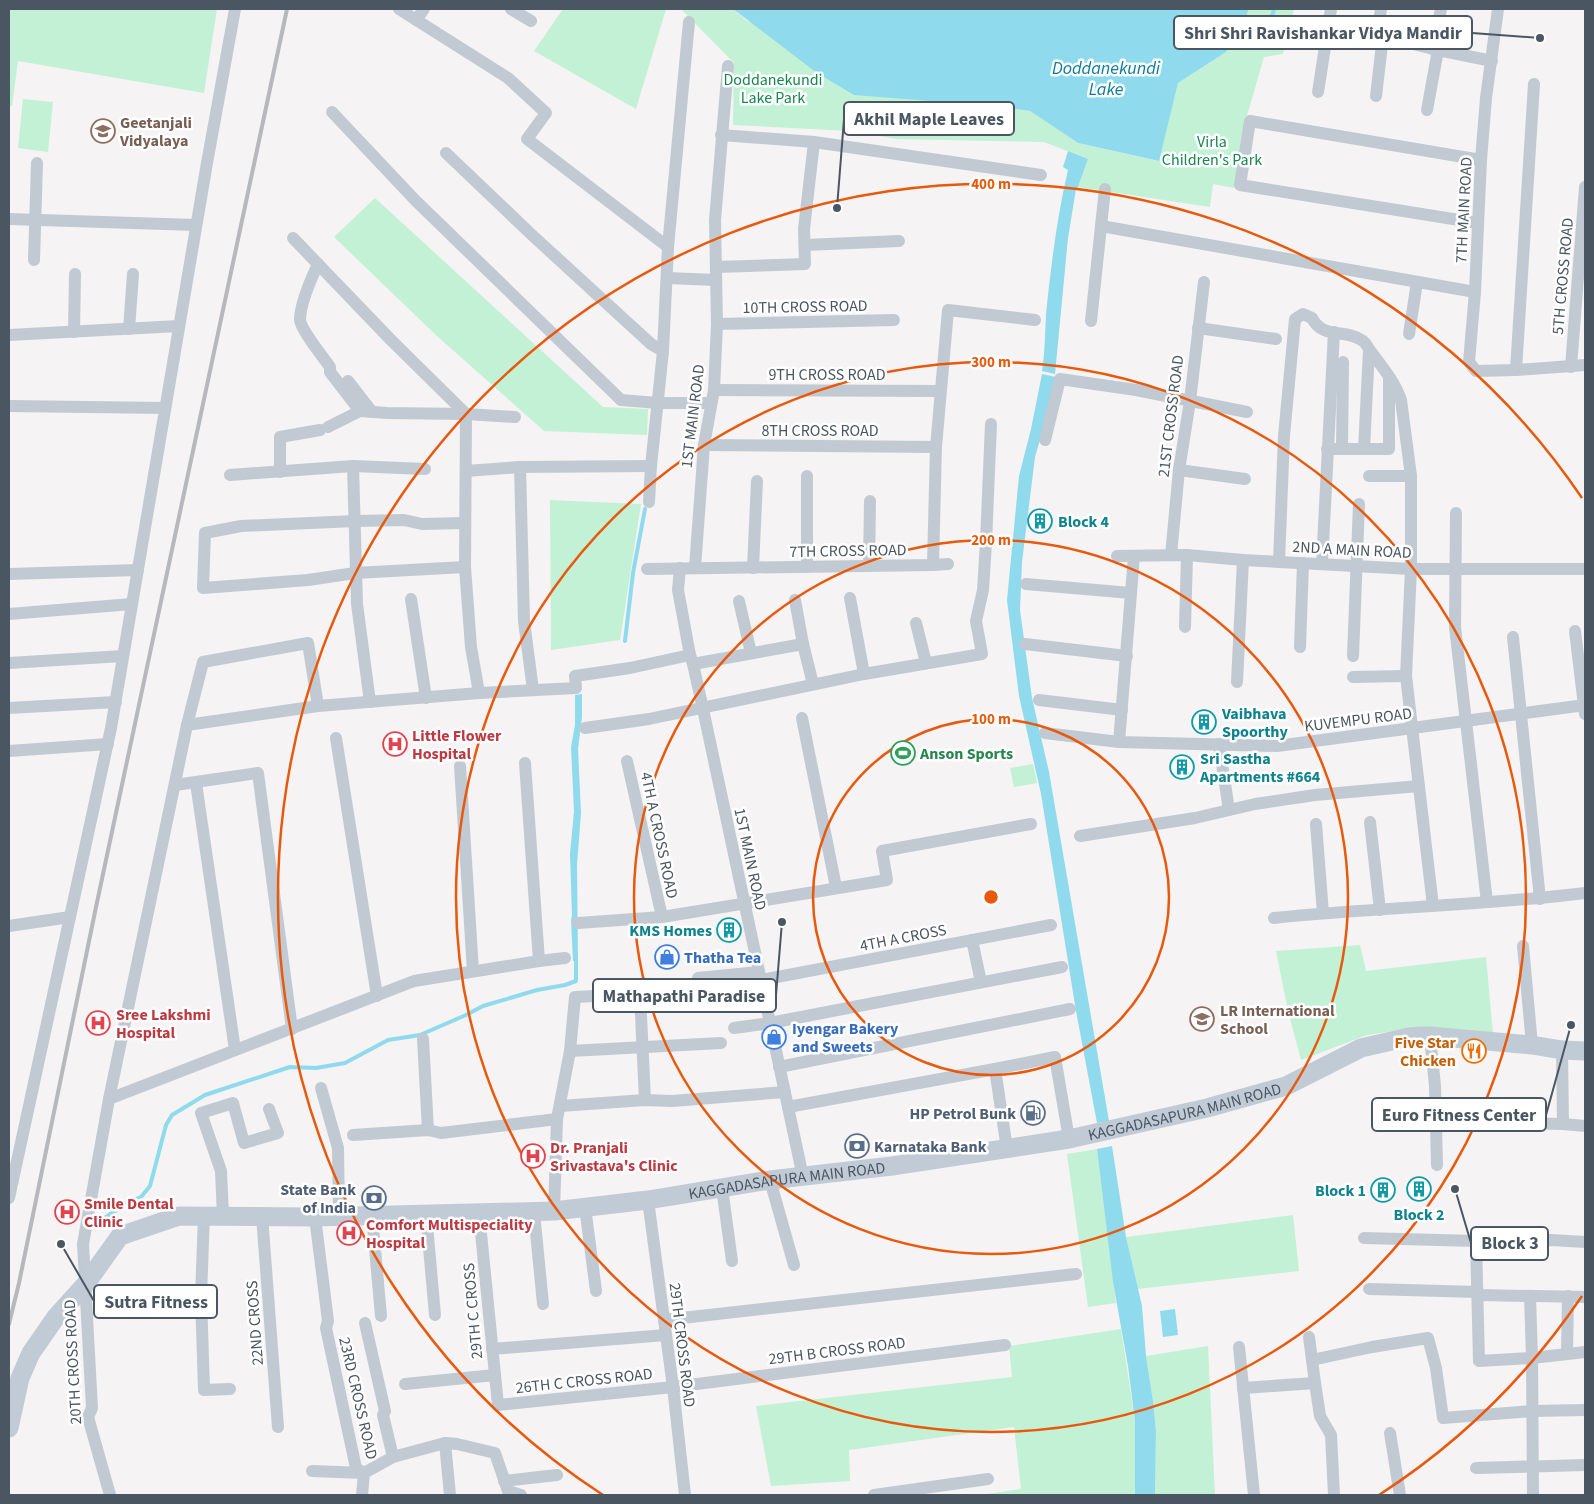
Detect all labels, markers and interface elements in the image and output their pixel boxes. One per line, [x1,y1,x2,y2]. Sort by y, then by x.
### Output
callout: Shri Shri Ravishankar Vidya Mandir [1174,16,1472,49]
text: Shri Shri Ravishankar Vidya Mandir [1184,21,1463,46]
water label: Doddanekundi Lake [1052,56,1161,102]
park label: Doddanekundi Lake Park [724,69,823,109]
callout: Akhil Maple Leaves [844,102,1014,135]
text: Akhil Maple Leaves [853,107,1004,132]
place label: Geetanjali Vidyalaya [119,112,192,152]
school or university icon: Geetanjali Vidyalaya [90,118,116,144]
park label: Virla Children's Park [1162,131,1262,171]
street label: 7TH MAIN ROAD [1450,156,1478,264]
text: 400 m [971,174,1011,195]
street label: 5TH CROSS ROAD [1547,217,1579,335]
street label: 10TH CROSS ROAD [742,295,868,319]
text: 300 m [971,352,1011,373]
street label: 21ST CROSS ROAD [1153,354,1189,478]
street label: 1ST MAIN ROAD [676,363,710,469]
street label: 9TH CROSS ROAD [768,364,886,386]
street label: 8TH CROSS ROAD [761,420,879,442]
building icon: Block 4 [1027,508,1053,534]
place label: Block 4 [1058,511,1110,533]
text: 200 m [971,530,1011,551]
street label: 2ND A MAIN ROAD [1292,536,1412,564]
street label: 7TH CROSS ROAD [789,539,907,563]
street label: KUVEMPU ROAD [1303,702,1413,738]
place label: Vaibhava Spoorthy [1221,703,1288,743]
text: 100 m [971,709,1011,730]
building icon: Vaibhava Spoorthy [1191,709,1217,735]
place label: Little Flower Hospital [412,725,502,765]
hospital icon: Little Flower Hospital [382,731,408,757]
sports icon: Anson Sports [890,740,916,766]
place label: Anson Sports [919,743,1013,765]
place label: Sri Sastha Apartments #664 [1199,748,1321,788]
building icon: Sri Sastha Apartments #664 [1169,754,1195,780]
street label: 4TH A CROSS ROAD [635,770,683,901]
street label: 1ST MAIN ROAD [728,806,772,913]
centre of rings [982,888,1000,906]
building icon: KMS Homes [716,917,742,943]
street label: 4TH A CROSS [858,919,948,957]
place label: KMS Homes [629,920,712,942]
shop icon: Thatha Tea [654,944,680,970]
place label: Thatha Tea [684,947,761,969]
callout: Mathapathi Paradise [593,979,776,1012]
text: Mathapathi Paradise [603,984,765,1009]
place label: LR International School [1220,1000,1335,1040]
place label: Sree Lakshmi Hospital [116,1004,211,1044]
school or university icon: LR International School [1189,1006,1215,1032]
hospital icon: Sree Lakshmi Hospital [85,1010,111,1036]
place label: Iyengar Bakery and Sweets [792,1018,899,1058]
shop icon: Iyengar Bakery and Sweets [761,1024,787,1050]
place label: Five Star Chicken [1394,1032,1457,1072]
restaurant icon: Five Star Chicken [1461,1038,1487,1064]
street label: KAGGADASAPURA MAIN ROAD [1086,1078,1284,1146]
callout: Euro Fitness Center [1372,1098,1546,1131]
fuel station icon: HP Petrol Bunk [1020,1100,1046,1126]
place label: HP Petrol Bunk [909,1103,1016,1125]
text: Euro Fitness Center [1382,1103,1537,1128]
bank icon: Karnataka Bank [844,1133,870,1159]
place label: Karnataka Bank [874,1136,987,1158]
place label: Dr. Pranjali Srivastava's Clinic [550,1137,678,1177]
hospital icon: Dr. Pranjali Srivastava's Clinic [520,1143,546,1169]
street label: KAGGADASAPURA MAIN ROAD [687,1157,887,1205]
building icon: Block 2 [1406,1176,1432,1202]
building icon: Block 1 [1370,1177,1396,1203]
place label: State Bank of India [280,1179,356,1219]
place label: Block 1 [1315,1180,1366,1202]
bank icon: State Bank of India [361,1185,387,1211]
place label: Smile Dental Clinic [84,1193,174,1233]
hospital icon: Smile Dental Clinic [54,1199,80,1225]
place label: Block 2 [1393,1204,1445,1226]
place label: Comfort Multispeciality Hospital [366,1214,533,1254]
hospital icon: Comfort Multispeciality Hospital [336,1220,362,1246]
callout: Block 3 [1471,1227,1548,1260]
text: Block 3 [1481,1231,1539,1256]
street label: 29TH C CROSS [458,1262,488,1360]
street label: 22ND CROSS [241,1280,269,1366]
street label: 29TH CROSS ROAD [663,1282,701,1409]
callout: Sutra Fitness [94,1285,217,1318]
text: Sutra Fitness [104,1290,208,1315]
street label: 20TH CROSS ROAD [59,1299,87,1425]
street label: 29TH B CROSS ROAD [767,1332,907,1370]
street label: 23RD CROSS ROAD [333,1335,383,1462]
street label: 26TH C CROSS ROAD [515,1363,654,1399]

